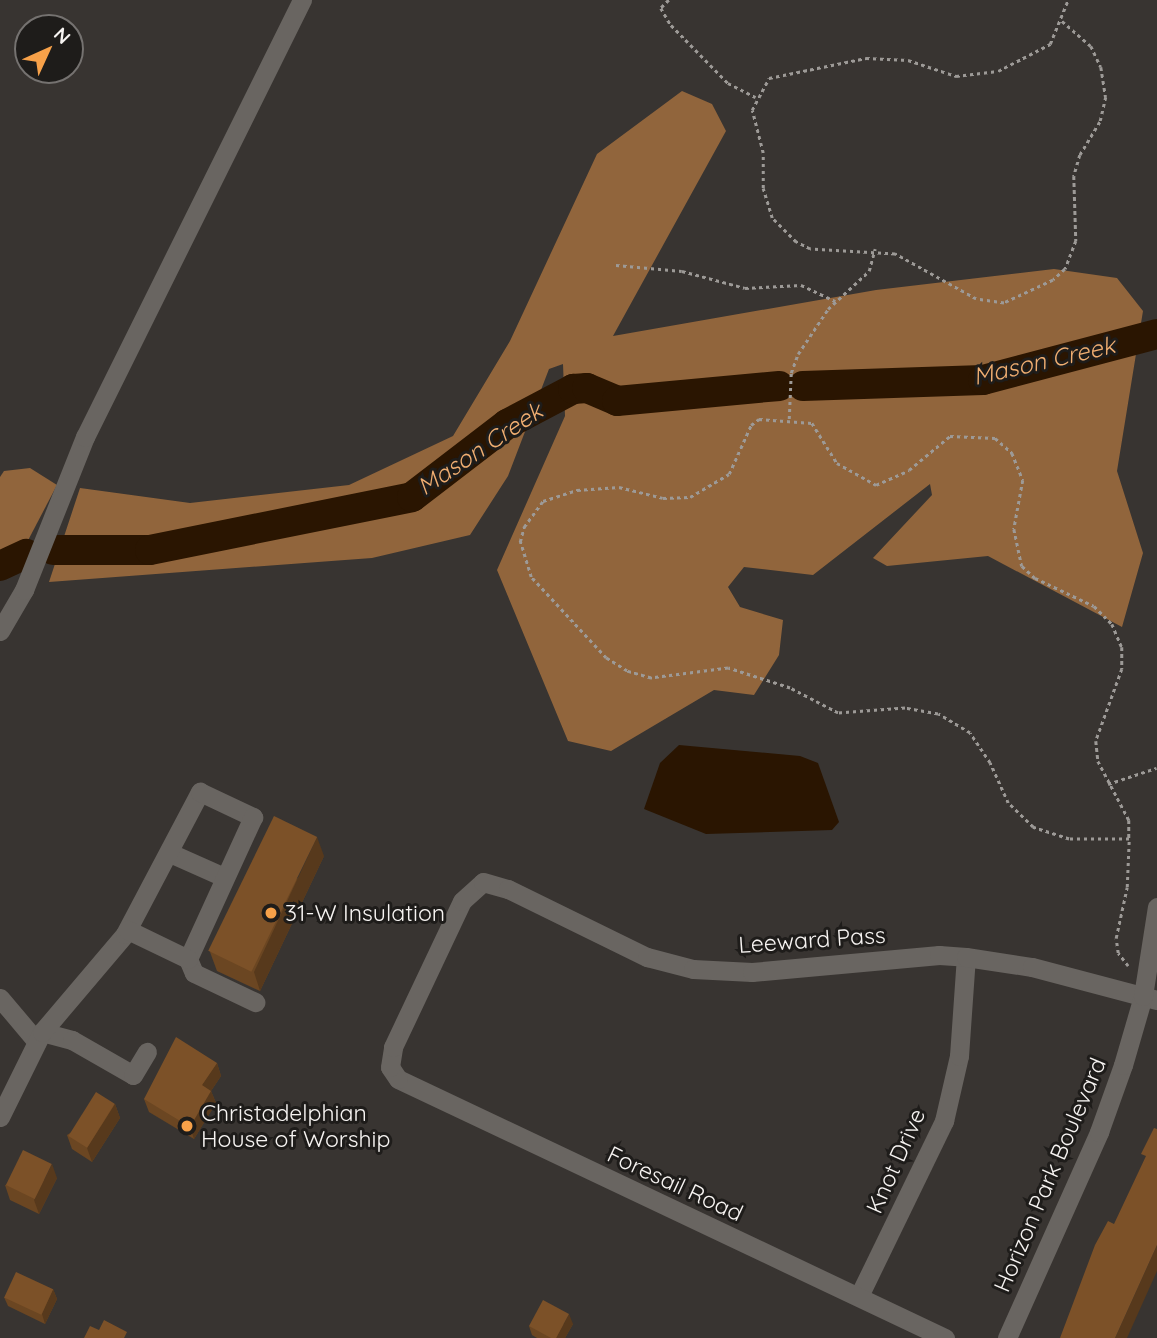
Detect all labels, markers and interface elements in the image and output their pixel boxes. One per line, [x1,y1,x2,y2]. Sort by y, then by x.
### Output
north arrow [14,14,84,84]
text: N [49,22,76,49]
water label: Mason Creek [970,331,1118,391]
water label: Mason Creek [412,397,548,501]
place label: 31-W Insulation [285,899,445,927]
marker: 31-W Insulation [263,905,279,921]
street label: Leeward Pass [738,921,886,959]
street label: Horizon Park Boulevard [988,1054,1112,1296]
place label: Christadelphian House of Worship [201,1099,390,1153]
street label: Knot Drive [861,1104,931,1218]
marker: Christadelphian House of Worship [179,1118,195,1134]
street label: Foresail Road [603,1141,747,1227]

